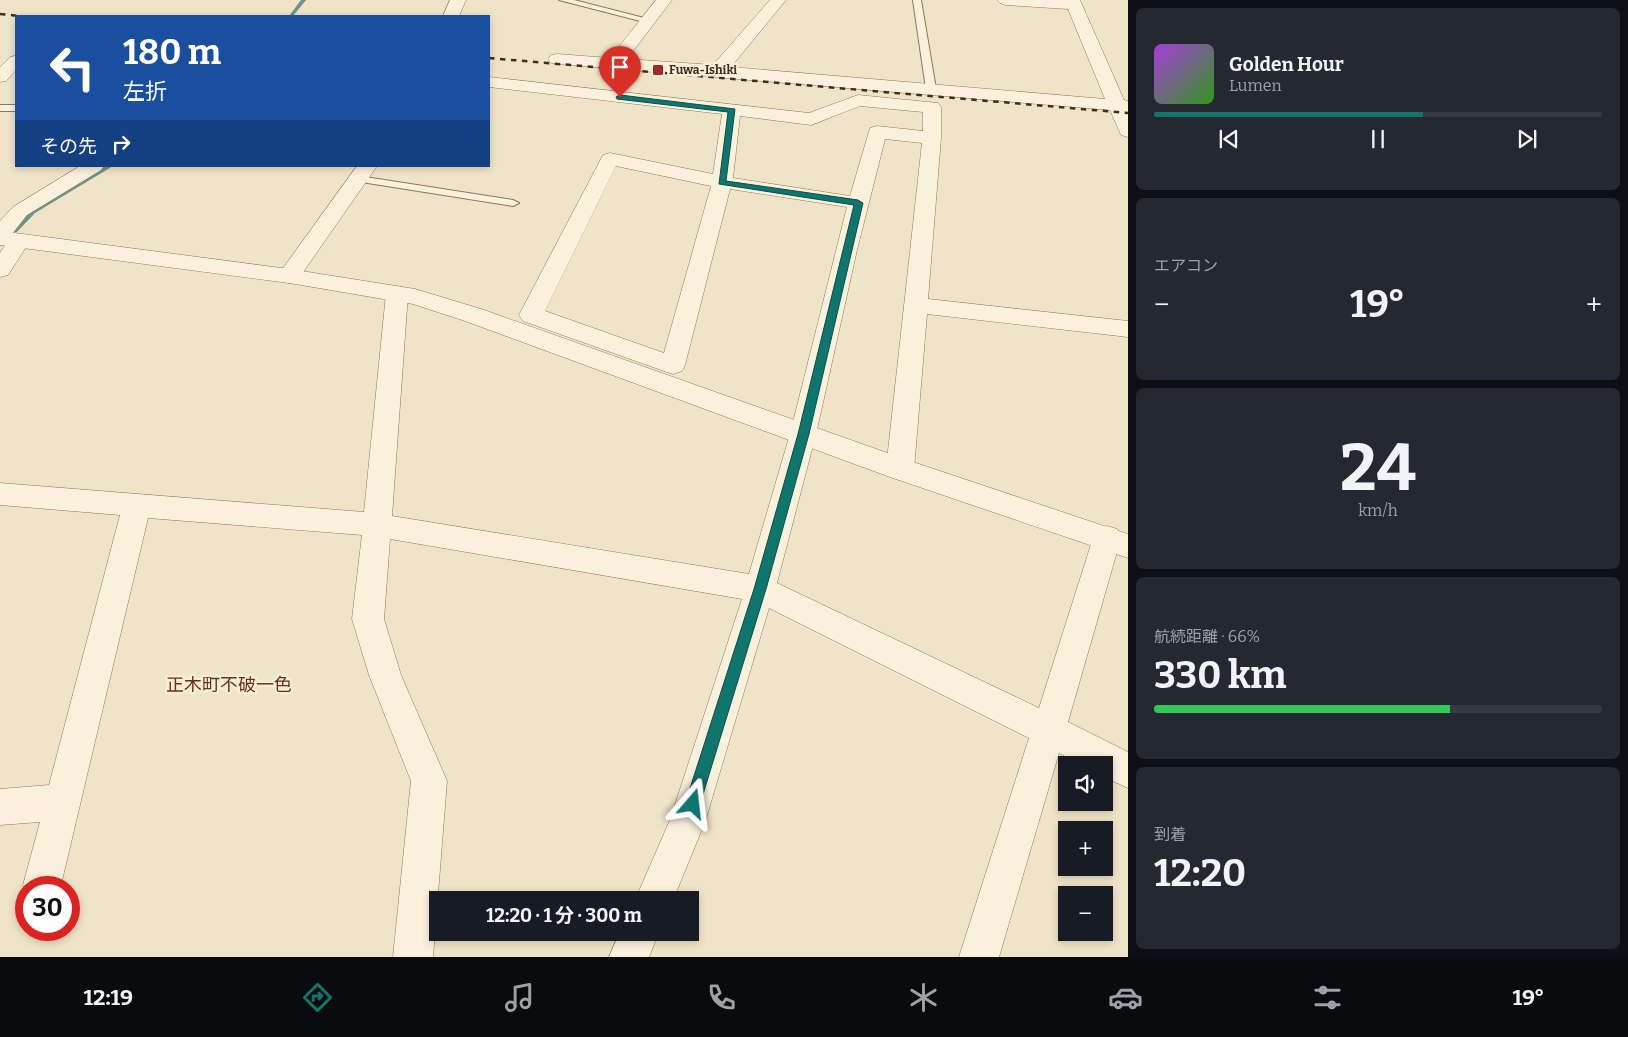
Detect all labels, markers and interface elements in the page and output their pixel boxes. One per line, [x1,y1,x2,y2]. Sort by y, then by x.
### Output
text: 180 m [123,31,221,73]
icon: left [40,35,105,100]
pin [599,46,641,97]
icon: arrive [606,53,634,81]
text: Golden Hour [1229,53,1344,76]
marker: Fuwa-Ishiki [651,63,665,77]
place label: Fuwa-Ishiki [669,63,737,77]
text: Lumen [1229,76,1282,95]
text: 左折 [123,78,167,105]
icon: previous [1215,125,1243,153]
icon: pause [1364,125,1392,153]
icon: next [1513,125,1541,153]
icon: right [107,130,135,158]
text: その先 [40,135,97,158]
text: エアコン [1154,256,1218,275]
text: 19° [1350,281,1405,327]
text: − [1154,288,1169,321]
text: + [1586,288,1602,321]
text: 24 [1340,429,1416,507]
text: km/h [1358,501,1398,520]
text: 航続距離 · 66% [1154,627,1260,646]
text: 330 km [1154,652,1286,698]
district label: 正木町不破一色 [166,674,292,696]
map controls [1058,756,1113,941]
button: sound [1058,756,1113,811]
position arrow [666,777,718,829]
button: + [1058,821,1113,876]
text: 到着 [1154,825,1186,844]
text: 12:20 [1154,850,1246,896]
speed limit sign: 30 [15,876,80,941]
button: − [1058,886,1113,941]
text: 12:20 · 1 分 · 300 m [486,904,642,927]
icon: directions [300,980,335,1015]
icon: music [502,980,537,1015]
icon: phone [704,980,739,1015]
icon: climate [906,980,941,1015]
icon: car [1108,980,1143,1015]
icon: filters [1310,980,1345,1015]
text: 12:19 [84,984,133,1011]
text: 19° [1512,984,1544,1011]

